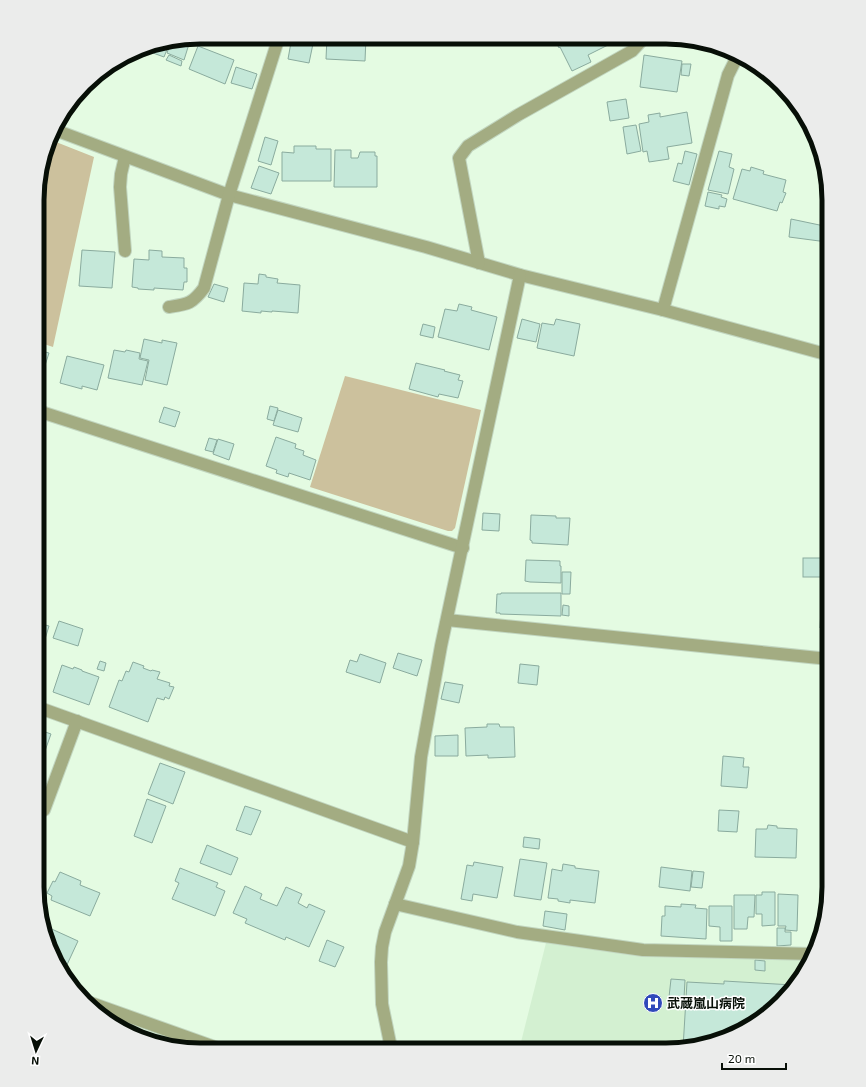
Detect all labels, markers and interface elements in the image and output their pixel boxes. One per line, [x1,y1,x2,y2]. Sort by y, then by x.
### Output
hospital icon: 武蔵嵐山病院 [642,992,664,1014]
place label: 武蔵嵐山病院 [667,995,745,1011]
north arrow [16,1031,56,1071]
scale bar [722,1045,786,1071]
text: 20 m [728,1051,755,1065]
text: N [31,1055,40,1068]

